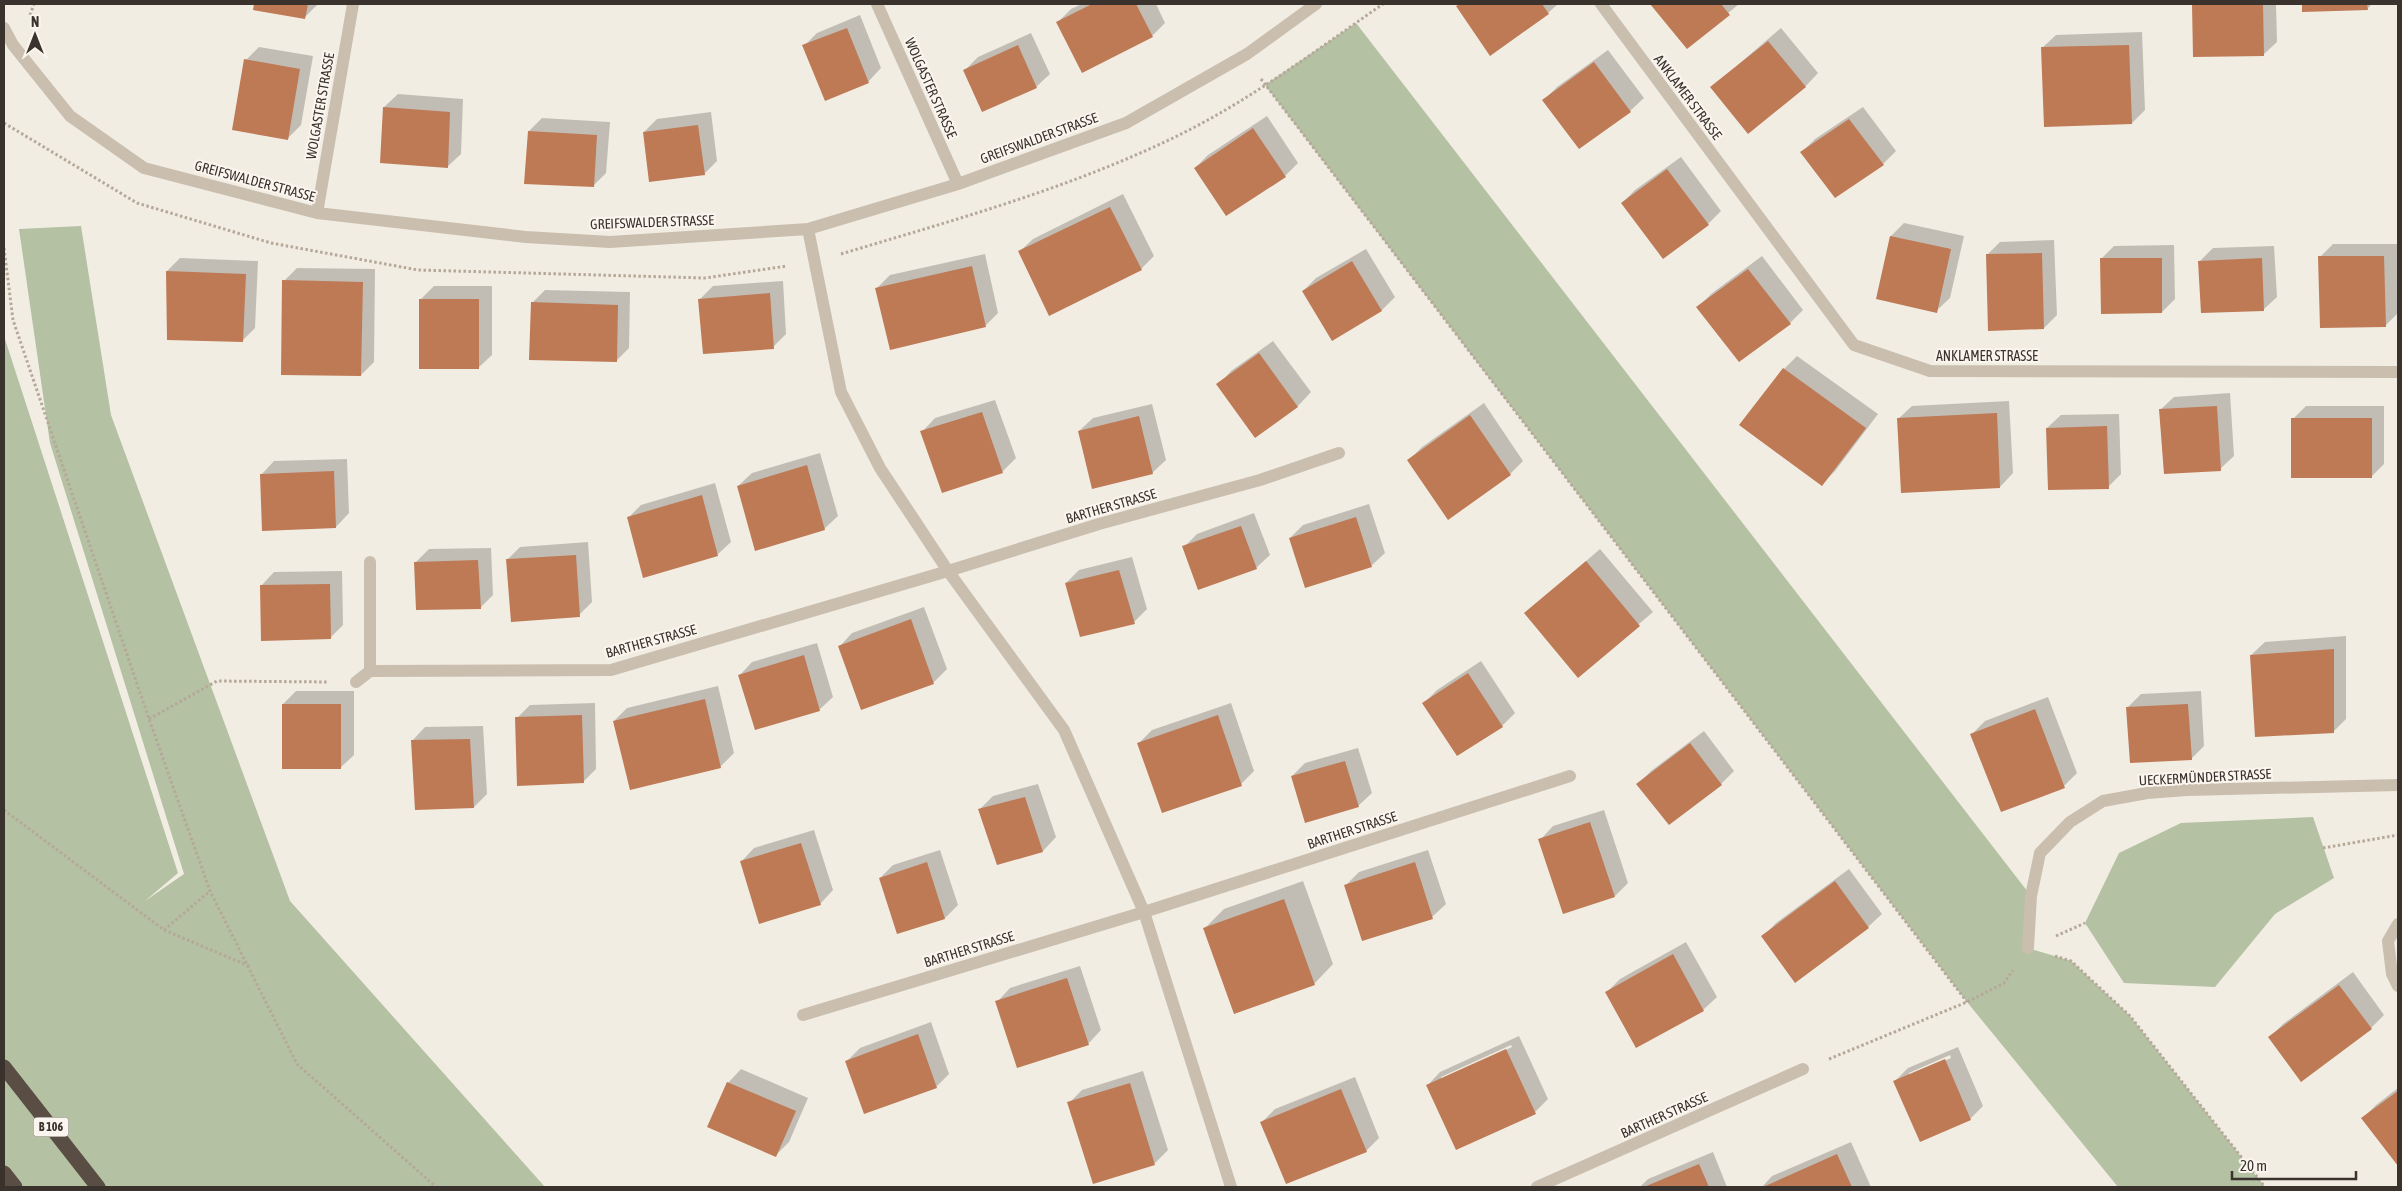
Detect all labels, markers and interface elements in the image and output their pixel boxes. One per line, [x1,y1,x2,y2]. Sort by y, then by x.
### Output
north arrow [10,10,60,60]
text: N [31,14,39,30]
street label: WOLGASTER STRASSE [902,35,960,141]
street label: WOLGASTER STRASSE [303,51,337,161]
street label: ANKLAMER STRASSE [1651,51,1725,143]
street label: GREIFSWALDER STRASSE [978,109,1100,167]
street label: GREIFSWALDER STRASSE [193,157,317,205]
street label: GREIFSWALDER STRASSE [590,212,714,232]
street label: ANKLAMER STRASSE [1936,348,2038,364]
street label: BARTHER STRASSE [1064,485,1158,527]
street label: BARTHER STRASSE [604,621,698,661]
street label: UECKERMÜNDER STRASSE [2138,766,2272,788]
street label: BARTHER STRASSE [1305,808,1399,852]
street label: BARTHER STRASSE [922,928,1016,970]
street label: BARTHER STRASSE [1618,1089,1710,1141]
road number: B 106 [34,1118,68,1136]
scale bar [2232,1148,2356,1180]
text: 20 m [2240,1157,2267,1174]

